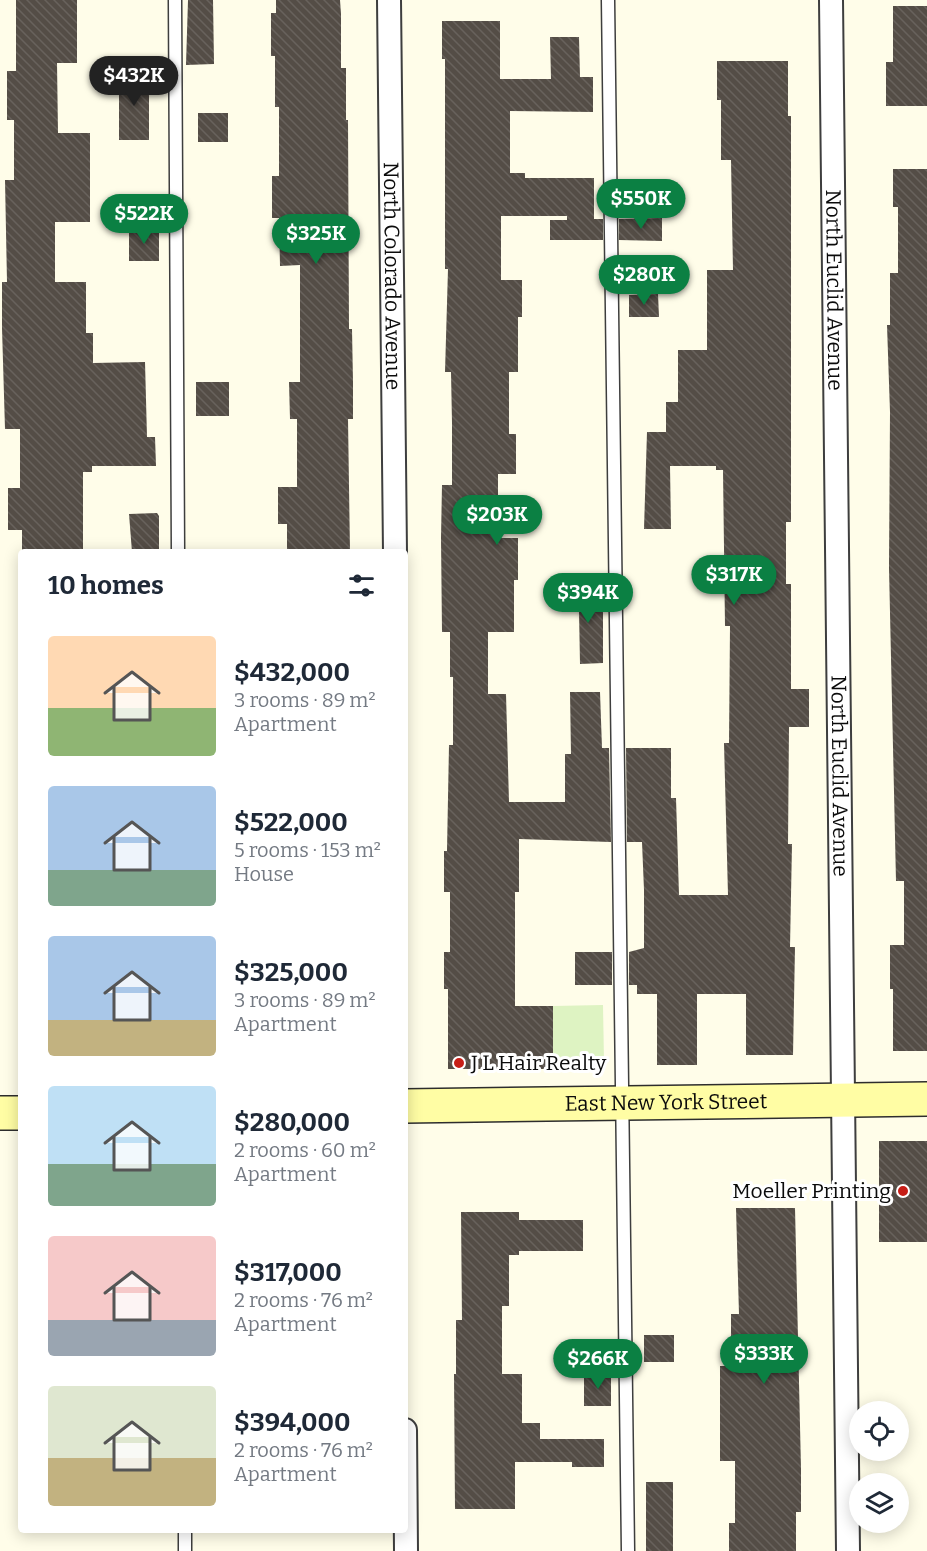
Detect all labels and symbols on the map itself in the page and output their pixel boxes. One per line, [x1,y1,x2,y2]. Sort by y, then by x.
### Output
pin: $432K [92,56,176,107]
street label: North Colorado Avenue [378,162,406,390]
pin: $550K [599,179,683,230]
street label: North Euclid Avenue [820,189,848,391]
pin: $522K [102,194,186,245]
pin: $325K [274,214,358,265]
pin: $280K [602,255,686,306]
pin: $203K [455,495,539,546]
pin: $317K [692,555,776,606]
pin: $394K [546,573,630,624]
street label: North Euclid Avenue [825,675,854,877]
place label: J L Hair Realty [470,1050,607,1076]
marker: J L Hair Realty [452,1056,466,1070]
street label: East New York Street [564,1088,768,1117]
place label: Moeller Printing [732,1178,891,1204]
marker: Moeller Printing [896,1184,910,1198]
pin: $333K [722,1334,806,1385]
pin: $266K [556,1339,640,1390]

